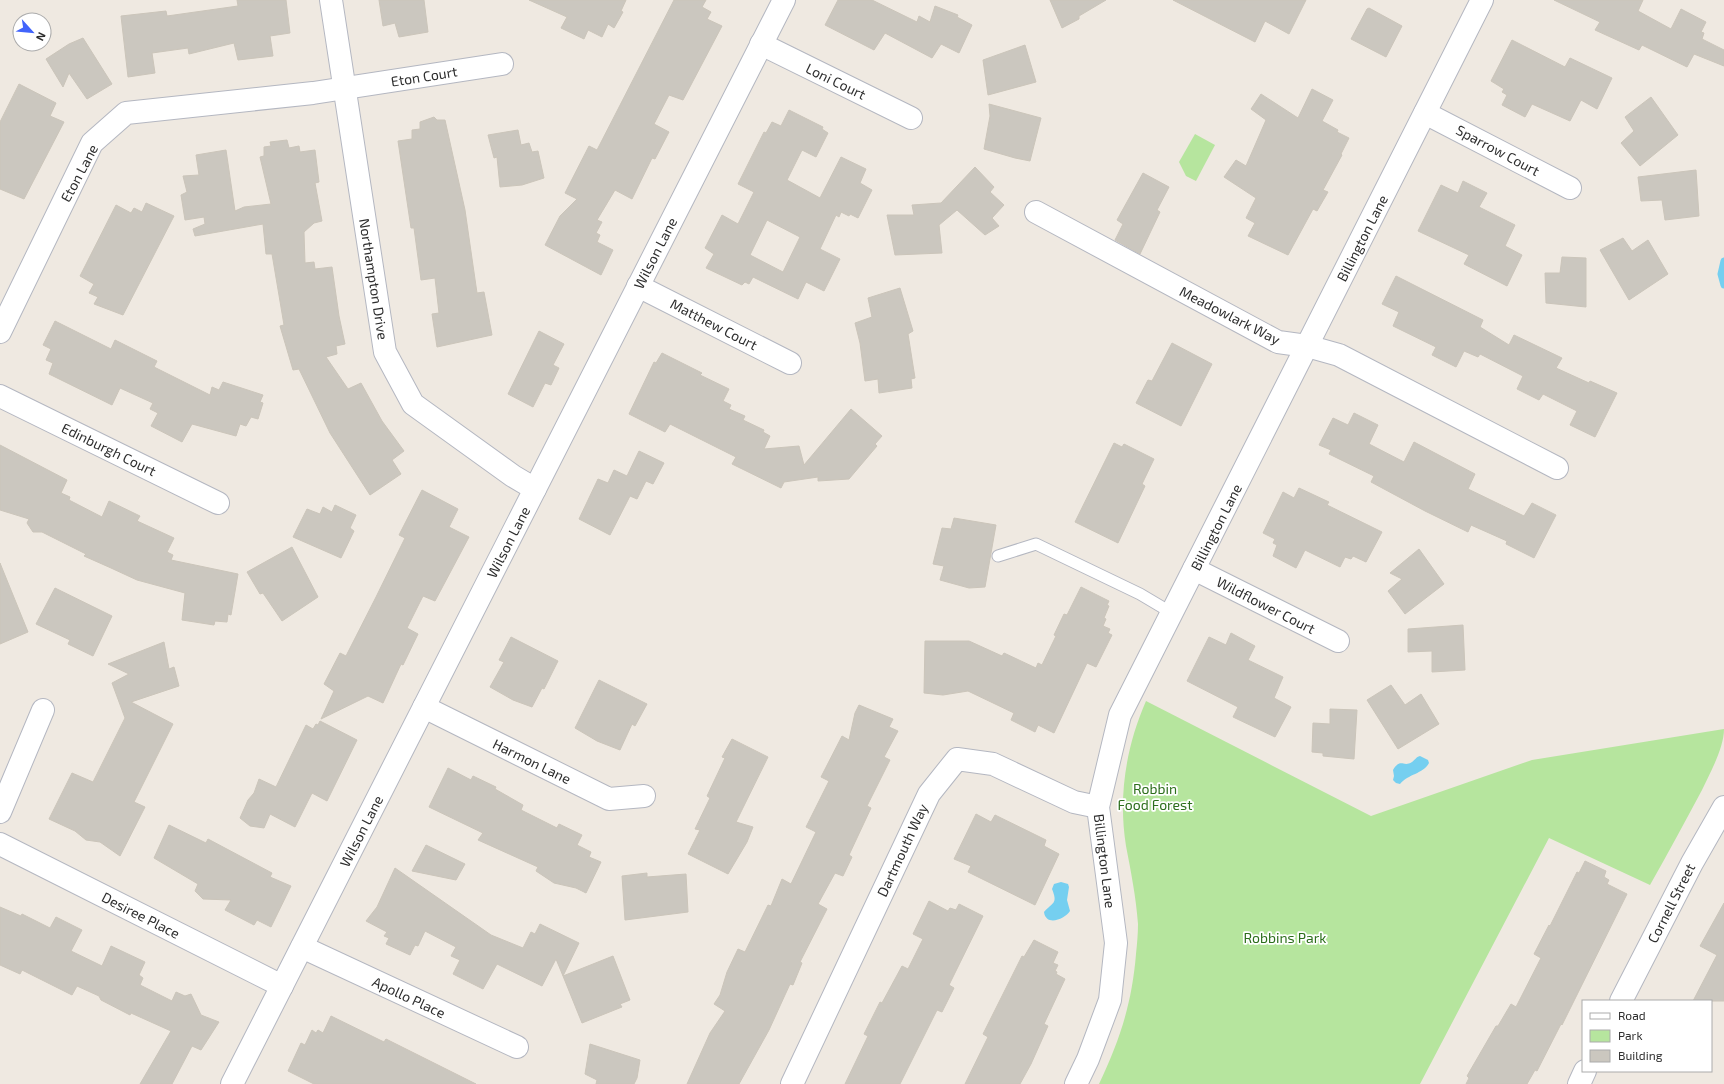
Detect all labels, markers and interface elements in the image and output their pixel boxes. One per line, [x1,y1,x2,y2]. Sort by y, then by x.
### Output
north arrow [12,12,52,52]
text: N [34,30,49,43]
street label: Loni Court [803,59,869,103]
street label: Eton Court [389,62,459,90]
street label: Sparrow Court [1453,121,1543,179]
street label: Eton Lane [57,141,101,205]
street label: Billington Lane [1333,192,1391,284]
street label: Wilson Lane [630,214,680,292]
street label: Northampton Drive [356,217,392,341]
street label: Meadowlark Way [1177,282,1284,348]
street label: Matthew Court [668,295,760,353]
street label: Edinburgh Court [59,419,159,479]
street label: Billington Lane [1187,481,1245,573]
street label: Wilson Lane [483,503,533,581]
street label: Wildflower Court [1214,573,1318,637]
street label: Harmon Lane [490,735,574,787]
park label: Robbin Food Forest [1117,780,1193,813]
street label: Wilson Lane [336,792,386,870]
street label: Dartmouth Way [873,800,931,899]
street label: Billington Lane [1091,813,1119,909]
street label: Cornell Street [1644,860,1698,946]
street label: Desiree Place [99,888,183,942]
park label: Robbins Park [1244,929,1326,946]
street label: Apollo Place [370,973,448,1021]
legend [1582,1000,1712,1072]
text: Road [1618,1008,1646,1022]
text: Park [1618,1028,1643,1042]
text: Building [1618,1048,1663,1062]

